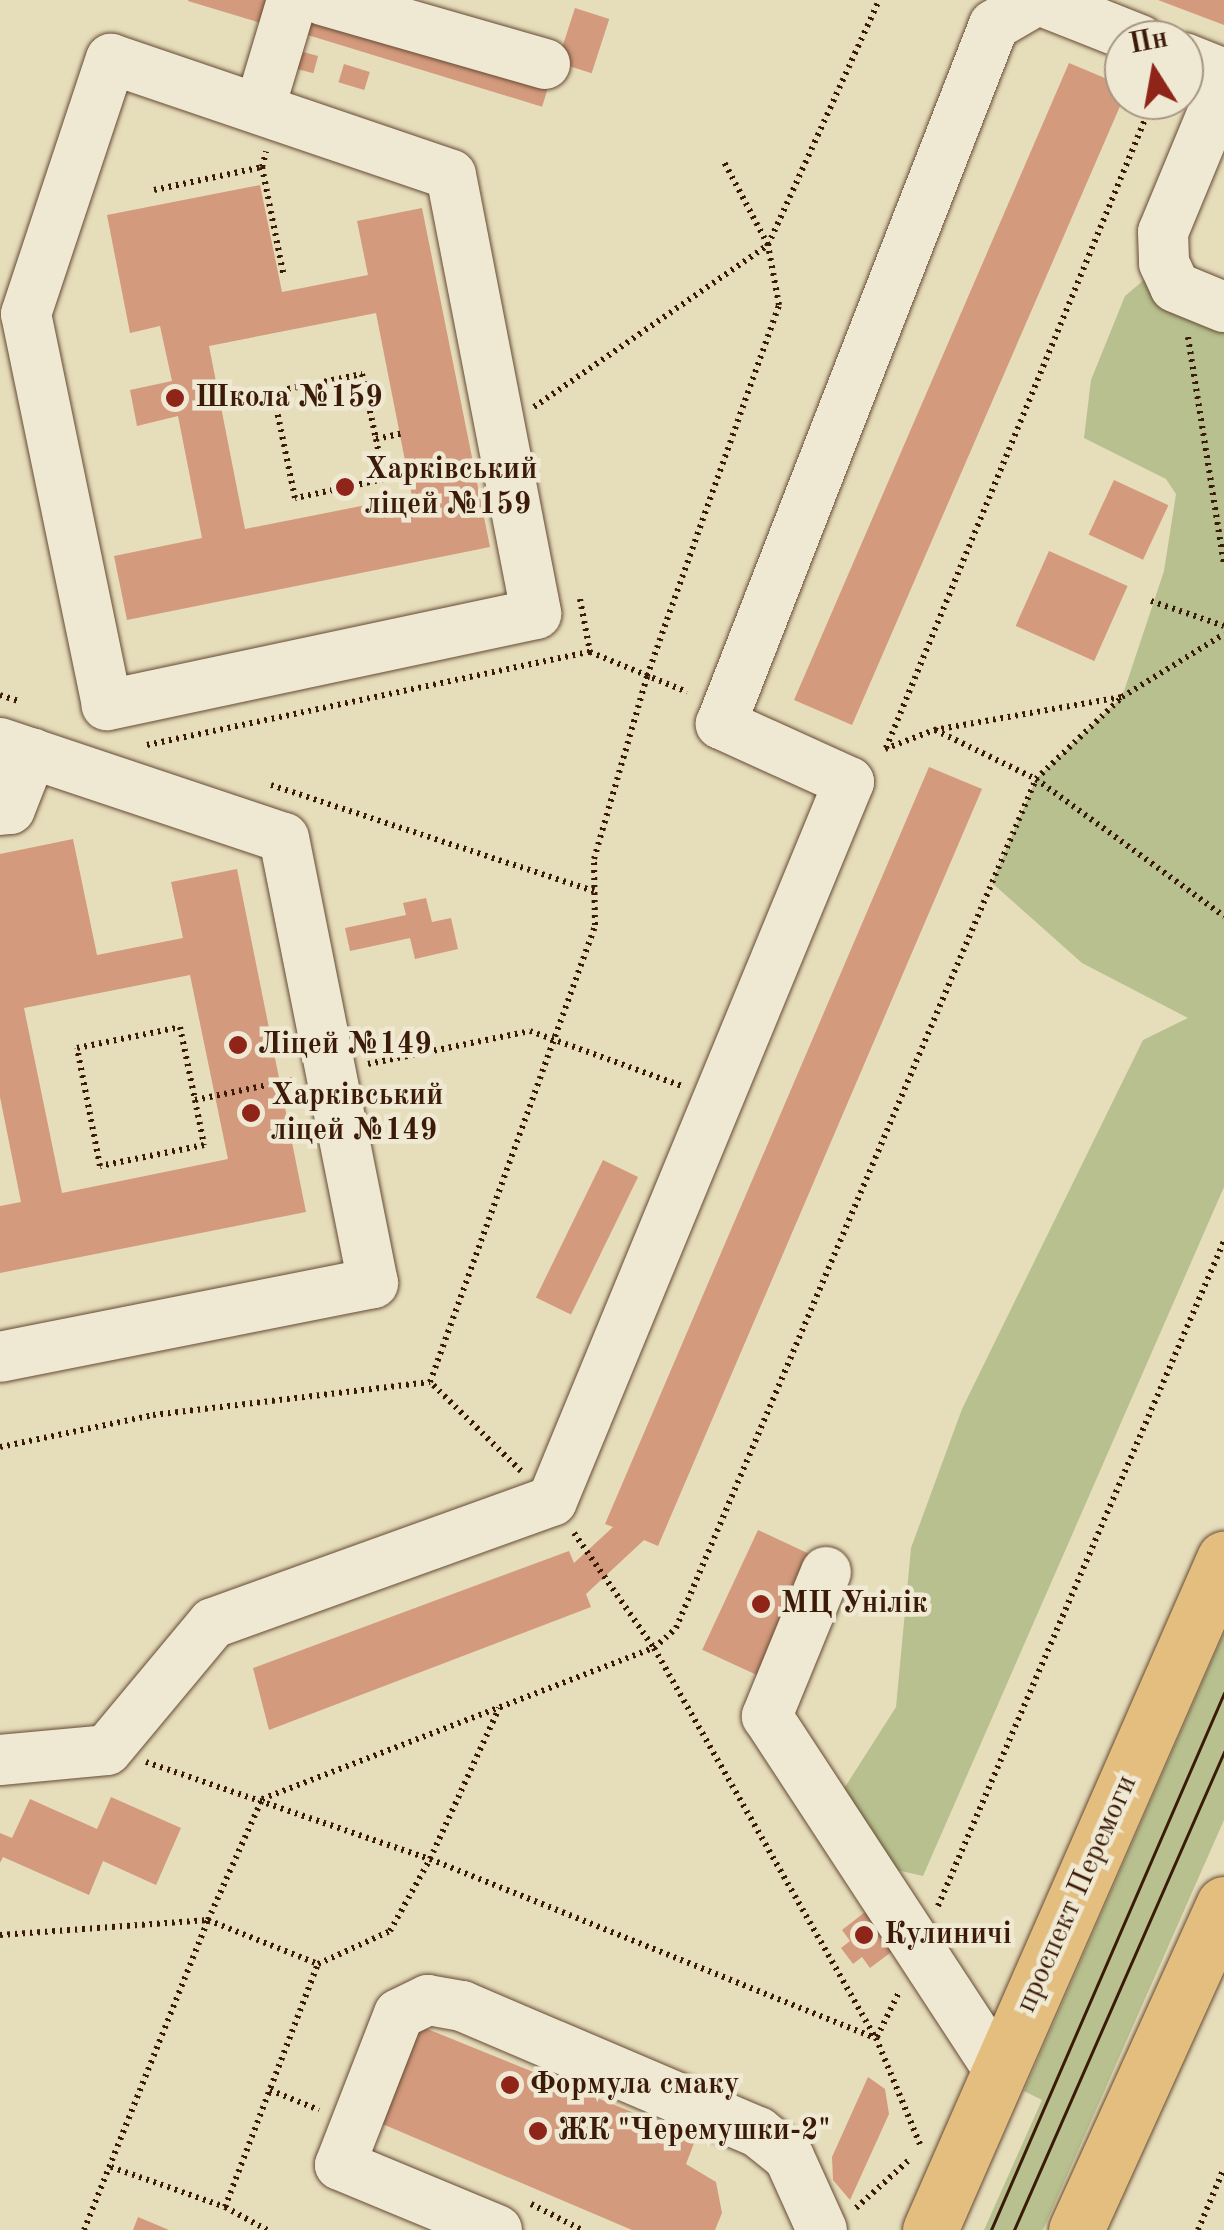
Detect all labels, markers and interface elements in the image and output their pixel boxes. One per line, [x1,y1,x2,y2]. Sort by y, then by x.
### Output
north arrow [1104,20,1204,120]
text: Пн [1127,25,1170,60]
place label: Школа №159 [195,380,383,416]
marker: Школа №159 [164,387,186,409]
place label: Харківський ліцей №159 [365,452,537,522]
marker: Харківський ліцей №159 [334,476,356,498]
place label: Ліцей №149 [258,1027,432,1063]
marker: Ліцей №149 [227,1034,249,1056]
place label: Харківський ліцей №149 [271,1078,443,1148]
marker: Харківський ліцей №149 [240,1102,262,1124]
place label: МЦ Унілік [781,1586,928,1622]
marker: МЦ Унілік [750,1593,772,1615]
street label: проспект Перемоги [1009,1770,1145,2018]
place label: Кулиничі [884,1917,1012,1953]
marker: Кулиничі [853,1924,875,1946]
place label: Формула смаку [530,2067,740,2103]
marker: Формула смаку [499,2074,521,2096]
place label: ЖК "Черемушки-2" [558,2113,830,2149]
marker: ЖК "Черемушки-2" [527,2120,549,2142]

